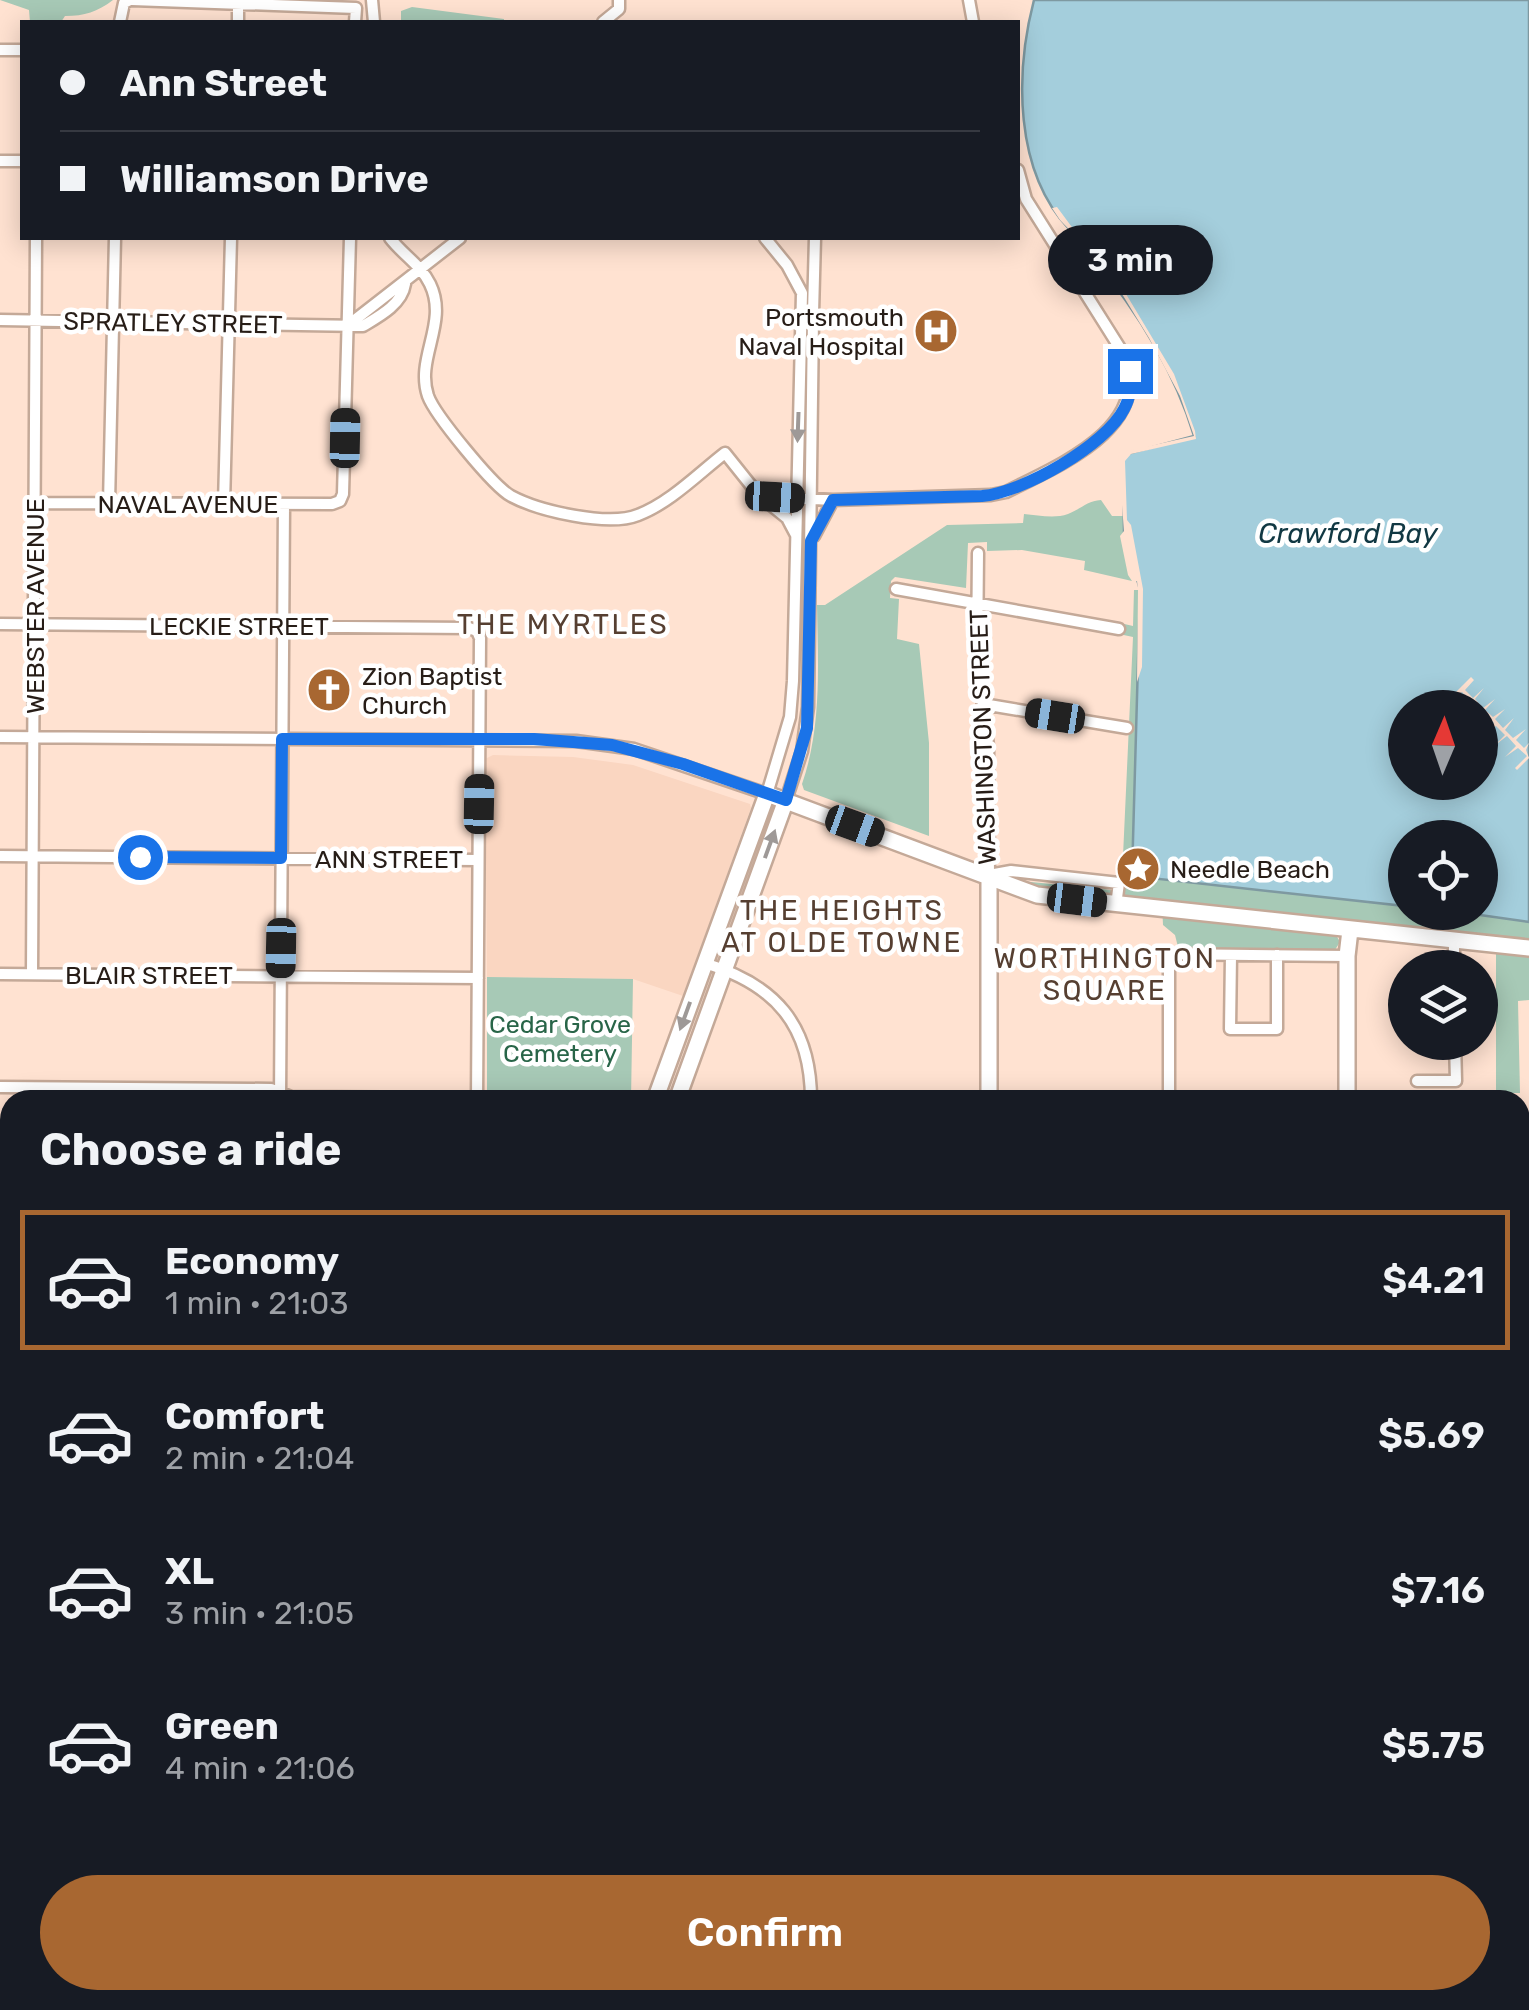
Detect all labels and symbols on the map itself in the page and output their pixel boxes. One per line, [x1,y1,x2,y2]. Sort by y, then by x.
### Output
callout: 3 min [1048,226,1212,296]
place label: Portsmouth Naval Hospital [738,303,904,361]
street label: SPRATLEY STREET [63,307,283,339]
hospital icon: Portsmouth Naval Hospital [913,308,959,354]
route end [1108,349,1153,394]
car [329,408,361,468]
one-way arrow [790,411,806,443]
car [744,480,806,514]
street label: NAVAL AVENUE [98,490,278,519]
street label: WEBSTER AVENUE [21,498,50,714]
water label: Crawford Bay [1258,517,1439,550]
district label: THE MYRTLES [457,608,669,641]
street label: WASHINGTON STREET [964,609,1002,865]
street label: LECKIE STREET [149,612,329,641]
place label: Zion Baptist Church [362,662,502,720]
church icon: Zion Baptist Church [306,667,352,713]
north arrow [1388,690,1498,800]
car [1023,696,1087,736]
car [463,774,495,834]
car [822,802,888,850]
one-way arrow [763,829,778,859]
route start [118,835,163,880]
street label: ANN STREET [315,845,463,874]
place icon: Needle Beach [1115,846,1161,892]
place label: Needle Beach [1170,855,1330,884]
car [1045,881,1109,919]
district label: THE HEIGHTS AT OLDE TOWNE [721,894,963,959]
car [265,918,297,978]
district label: WORTHINGTON SQUARE [993,942,1217,1007]
street label: BLAIR STREET [65,961,233,990]
one-way arrow [677,1002,692,1032]
park label: Cedar Grove Cemetery [489,1010,631,1068]

